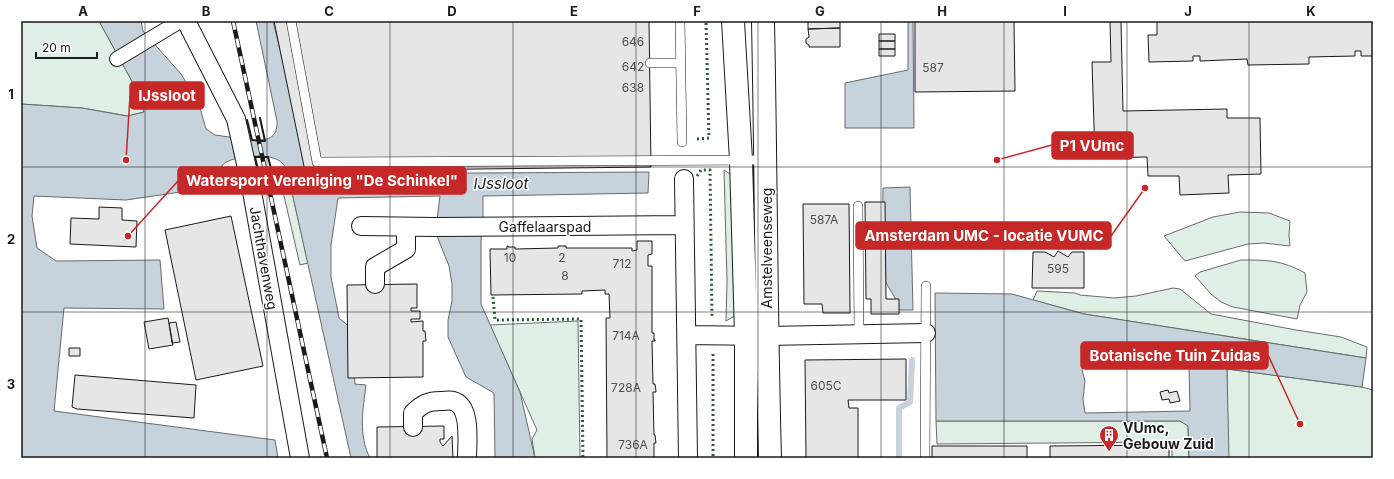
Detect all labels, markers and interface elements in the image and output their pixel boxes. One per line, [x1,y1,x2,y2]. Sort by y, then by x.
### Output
text: A [78,3,88,19]
text: B [202,3,211,19]
text: C [324,3,334,19]
text: D [447,3,457,19]
text: E [570,3,578,19]
text: F [693,3,701,19]
text: G [815,3,825,19]
text: H [937,3,947,19]
text: I [1063,3,1067,19]
text: J [1184,3,1192,19]
text: K [1306,3,1316,19]
scale bar [36,34,97,60]
house number: 646 [622,34,644,49]
text: 20 m [42,40,71,55]
house number: 642 [622,59,644,74]
house number: 587 [922,60,944,75]
house number: 638 [622,80,644,95]
callout: IJssloot [130,82,204,109]
text: 1 [8,86,14,102]
text: IJssloot [138,86,196,105]
callout: P1 VUmc [1052,132,1133,159]
text: P1 VUmc [1060,136,1124,155]
callout: Watersport Vereniging "De Schinkel" [178,167,466,194]
text: Watersport Vereniging "De Schinkel" [186,171,458,190]
water label: IJssloot [474,174,530,193]
street label: Amstelveenseweg [758,188,775,308]
street label: Jachthavenweg [247,205,281,311]
house number: 587A [810,212,838,227]
street label: Gaffelaarspad [499,218,591,235]
callout: Amsterdam UMC - locatie VUMC [856,222,1111,249]
text: Amsterdam UMC - locatie VUMC [864,226,1104,245]
text: 2 [7,231,15,247]
house number: 10 [504,250,516,265]
house number: 2 [558,250,566,265]
house number: 712 [613,256,632,271]
house number: 595 [1047,261,1069,276]
house number: 8 [561,268,569,283]
house number: 714A [612,328,640,343]
callout: Botanische Tuin Zuidas [1081,342,1268,369]
text: Botanische Tuin Zuidas [1090,346,1260,365]
text: 3 [7,376,15,392]
house number: 605C [810,378,842,393]
house number: 728A [611,380,641,395]
place label: VUmc, Gebouw Zuid [1123,419,1214,452]
building icon: VUmc, Gebouw Zuid [1098,424,1120,452]
house number: 736A [618,437,648,452]

